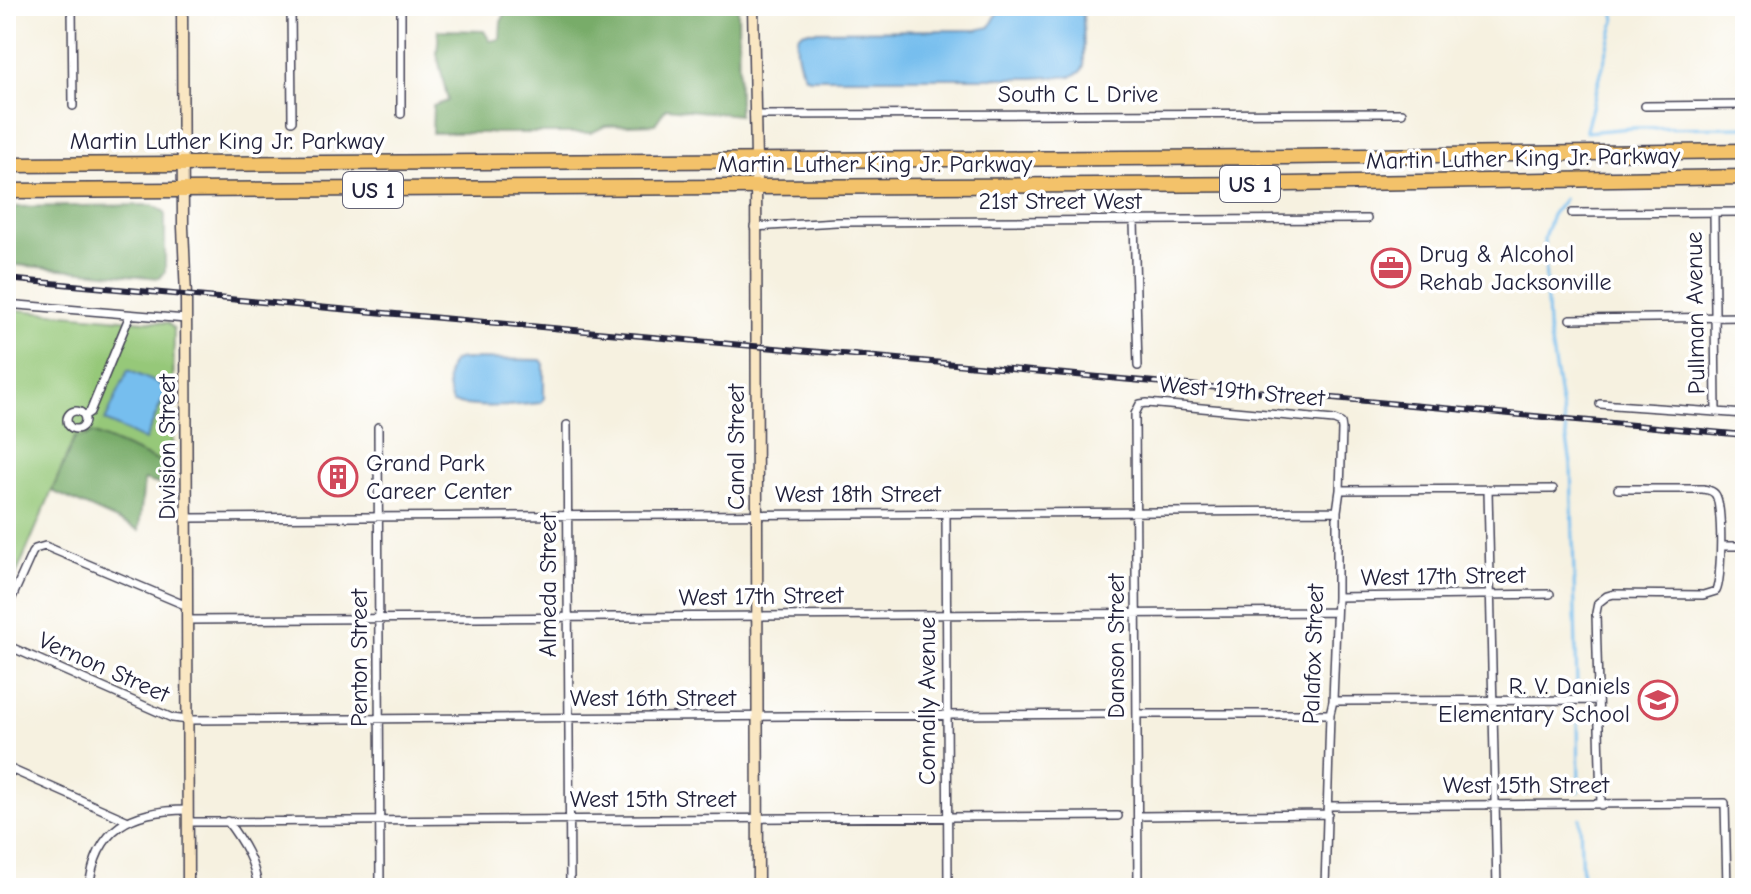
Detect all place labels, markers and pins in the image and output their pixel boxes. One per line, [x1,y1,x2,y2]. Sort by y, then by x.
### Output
place label: Drug & Alcohol Rehab Jacksonville [1419,240,1612,296]
office icon: Drug & Alcohol Rehab Jacksonville [1370,247,1412,289]
place label: Grand Park Career Center [366,449,512,505]
building icon: Grand Park Career Center [317,456,359,498]
place label: R. V. Daniels Elementary School [1438,672,1630,728]
school or university icon: R. V. Daniels Elementary School [1637,679,1679,721]

